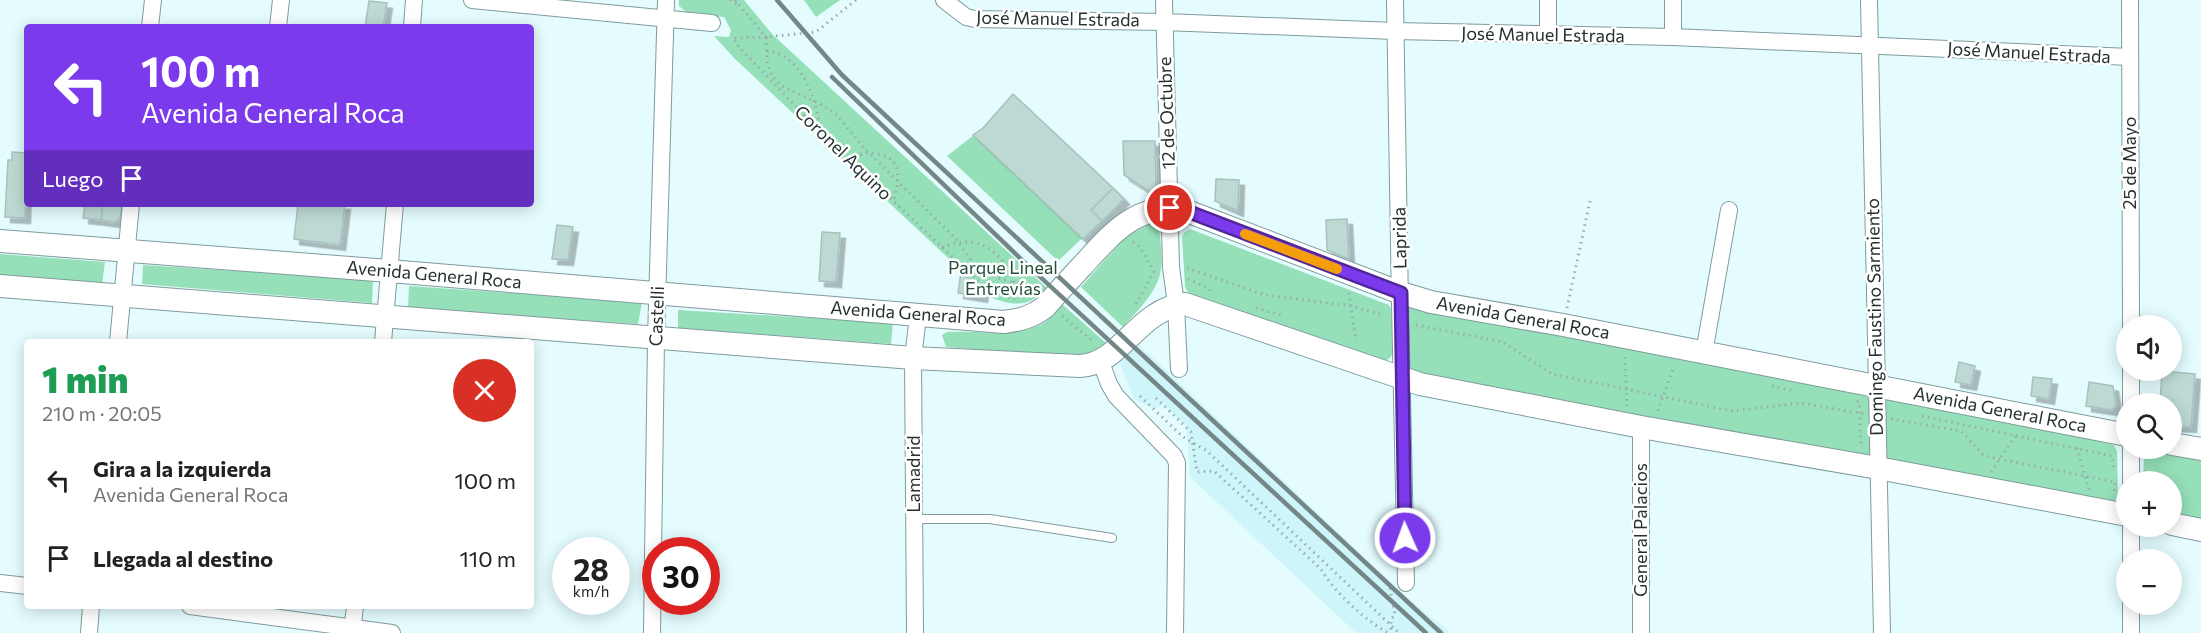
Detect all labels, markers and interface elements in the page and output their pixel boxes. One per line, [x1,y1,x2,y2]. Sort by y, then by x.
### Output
street label: José Manuel Estrada [976,6,1140,30]
street label: José Manuel Estrada [1461,22,1625,46]
street label: José Manuel Estrada [1947,37,2111,67]
text: 100 m [141,44,261,96]
icon: left [42,48,120,126]
street label: 12 de Octubre [1153,56,1179,170]
text: Avenida General Roca [141,96,405,129]
street label: Coronel Aquino [790,100,897,204]
street label: 25 de Mayo [2118,116,2140,210]
icon: arrive [115,162,148,195]
text: Luego [42,165,103,192]
pin [1144,182,1195,233]
icon: arrive [1153,191,1186,224]
street label: Domingo Faustino Sarmiento [1861,198,1887,436]
street label: Laprida [1387,207,1411,269]
street label: Avenida General Roca [346,255,523,293]
park label: Parque Lineal Entrevías [948,256,1058,299]
street label: Castelli [644,285,668,347]
street label: Avenida General Roca [1435,291,1612,343]
street label: Avenida General Roca [830,296,1007,330]
map controls [2116,315,2182,615]
button: sound [2116,315,2182,381]
text: 1 min [42,356,128,400]
button: close [453,359,516,422]
street label: Avenida General Roca [1912,381,2089,437]
button: search [2116,393,2182,459]
text: 210 m · 20:05 [42,401,162,425]
street label: Lamadrid [902,435,924,513]
text: Gira a la izquierda [93,455,271,482]
street label: General Palacios [1629,463,1651,597]
icon: left [42,464,75,497]
text: 100 m [454,467,516,494]
button: + [2116,471,2182,537]
text: Avenida General Roca [93,482,288,506]
position arrow [1373,506,1437,570]
speed limit sign: 30 [642,537,720,615]
icon: arrive [42,542,75,575]
text: Llegada al destino [93,545,273,572]
text: 110 m [459,545,516,572]
button: − [2116,549,2182,615]
text: 28 [573,550,609,587]
text: km/h [573,582,609,600]

